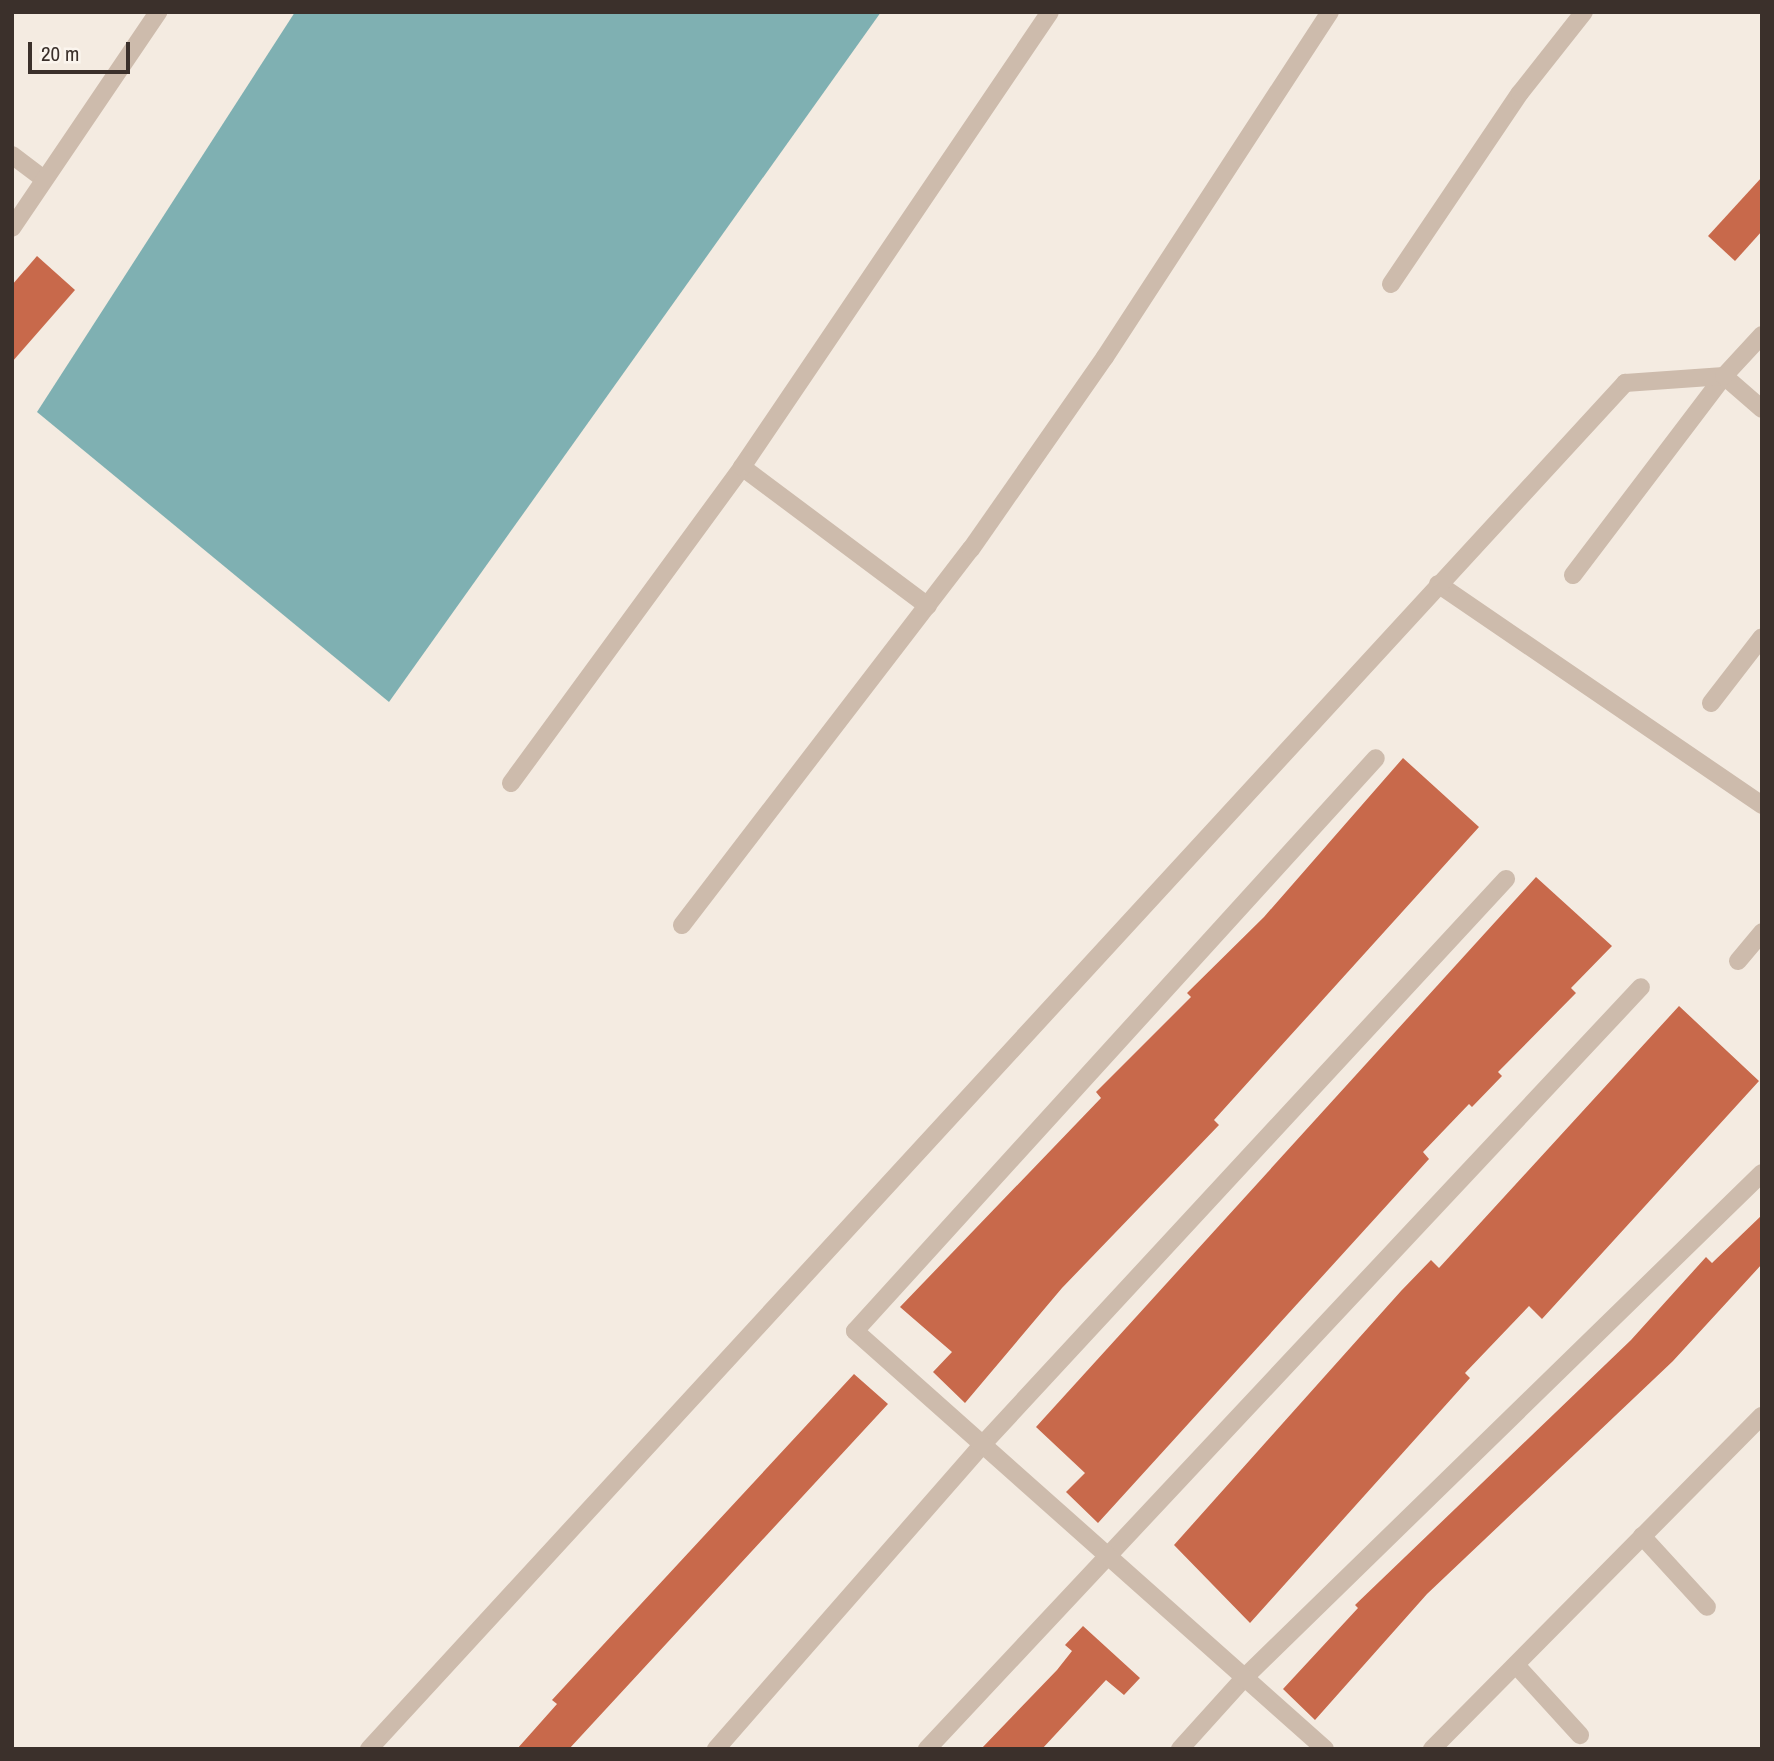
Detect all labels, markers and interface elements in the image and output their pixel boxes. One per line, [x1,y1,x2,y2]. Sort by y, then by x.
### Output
scale bar [32,28,133,72]
text: 20 m [41,39,79,68]

